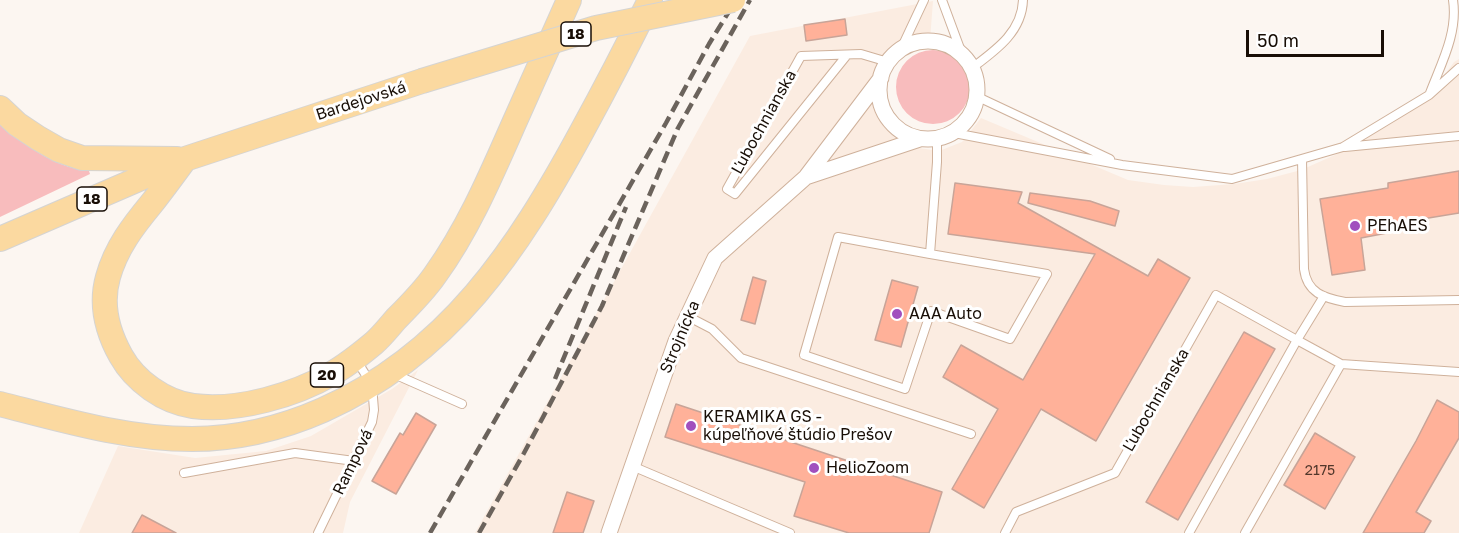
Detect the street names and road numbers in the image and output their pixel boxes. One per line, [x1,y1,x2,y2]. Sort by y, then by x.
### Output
road number: 18 [561,22,591,46]
street label: Ľubochnianska [728,67,800,177]
street label: Bardejovská [313,77,409,125]
road number: 18 [77,187,107,211]
street label: Strojnícka [656,298,704,376]
street label: Ľubochnianska [1119,345,1193,455]
road number: 20 [310,363,344,387]
street label: Rampová [329,426,377,498]

